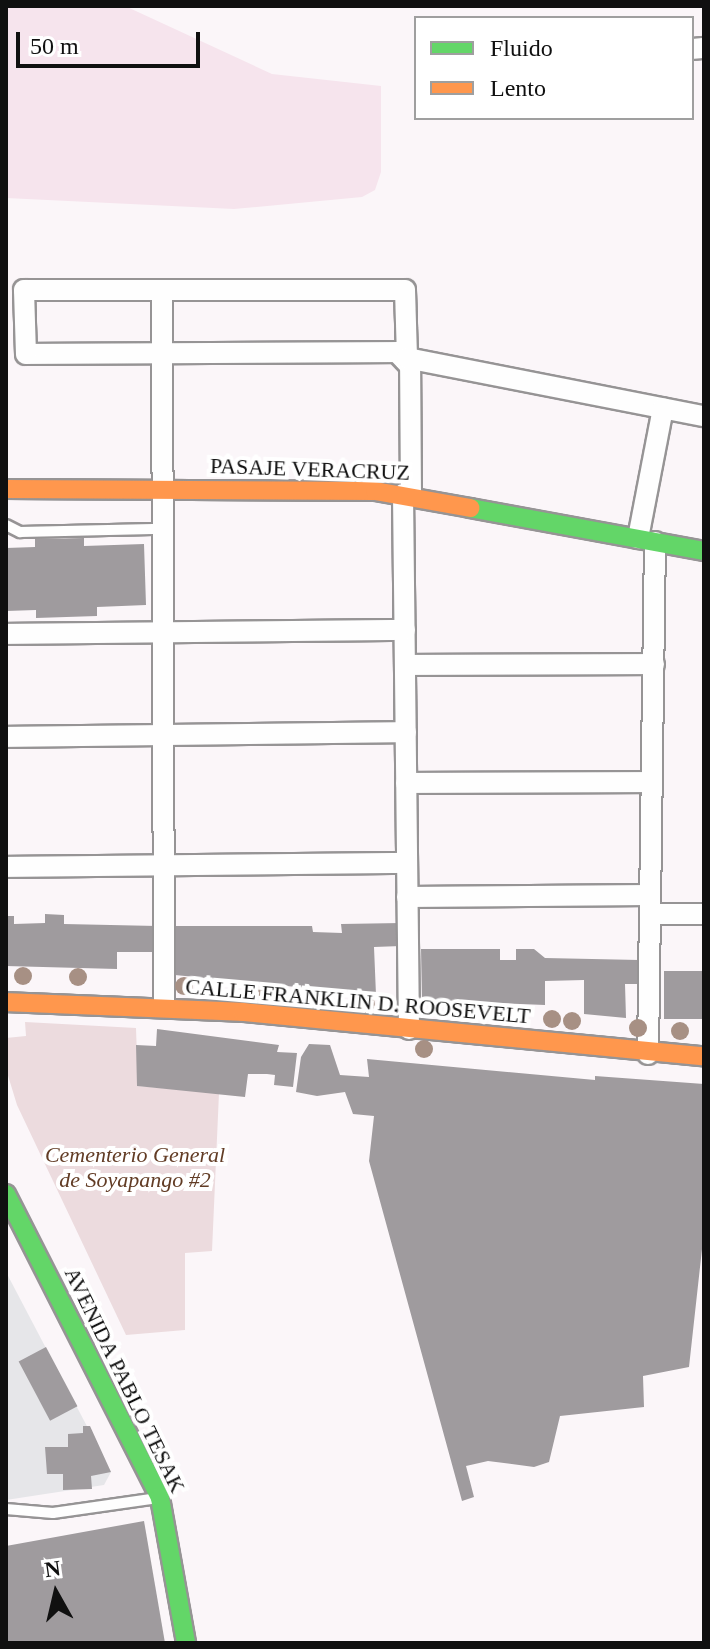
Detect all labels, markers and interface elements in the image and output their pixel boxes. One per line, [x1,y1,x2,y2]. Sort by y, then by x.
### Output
scale bar [20,16,204,66]
legend [414,16,694,120]
text: 50 m [30,33,79,59]
text: Fluido [490,35,553,61]
text: Lento [490,75,546,101]
street label: PASAJE VERACRUZ [209,452,411,486]
street label: CALLE FRANKLIN D. ROOSEVELT [184,973,532,1029]
park label: Cementerio General de Soyapango #2 [45,1141,225,1192]
street label: AVENIDA PABLO TESAK [58,1262,192,1498]
north arrow [16,1553,96,1633]
text: N [43,1555,62,1582]

